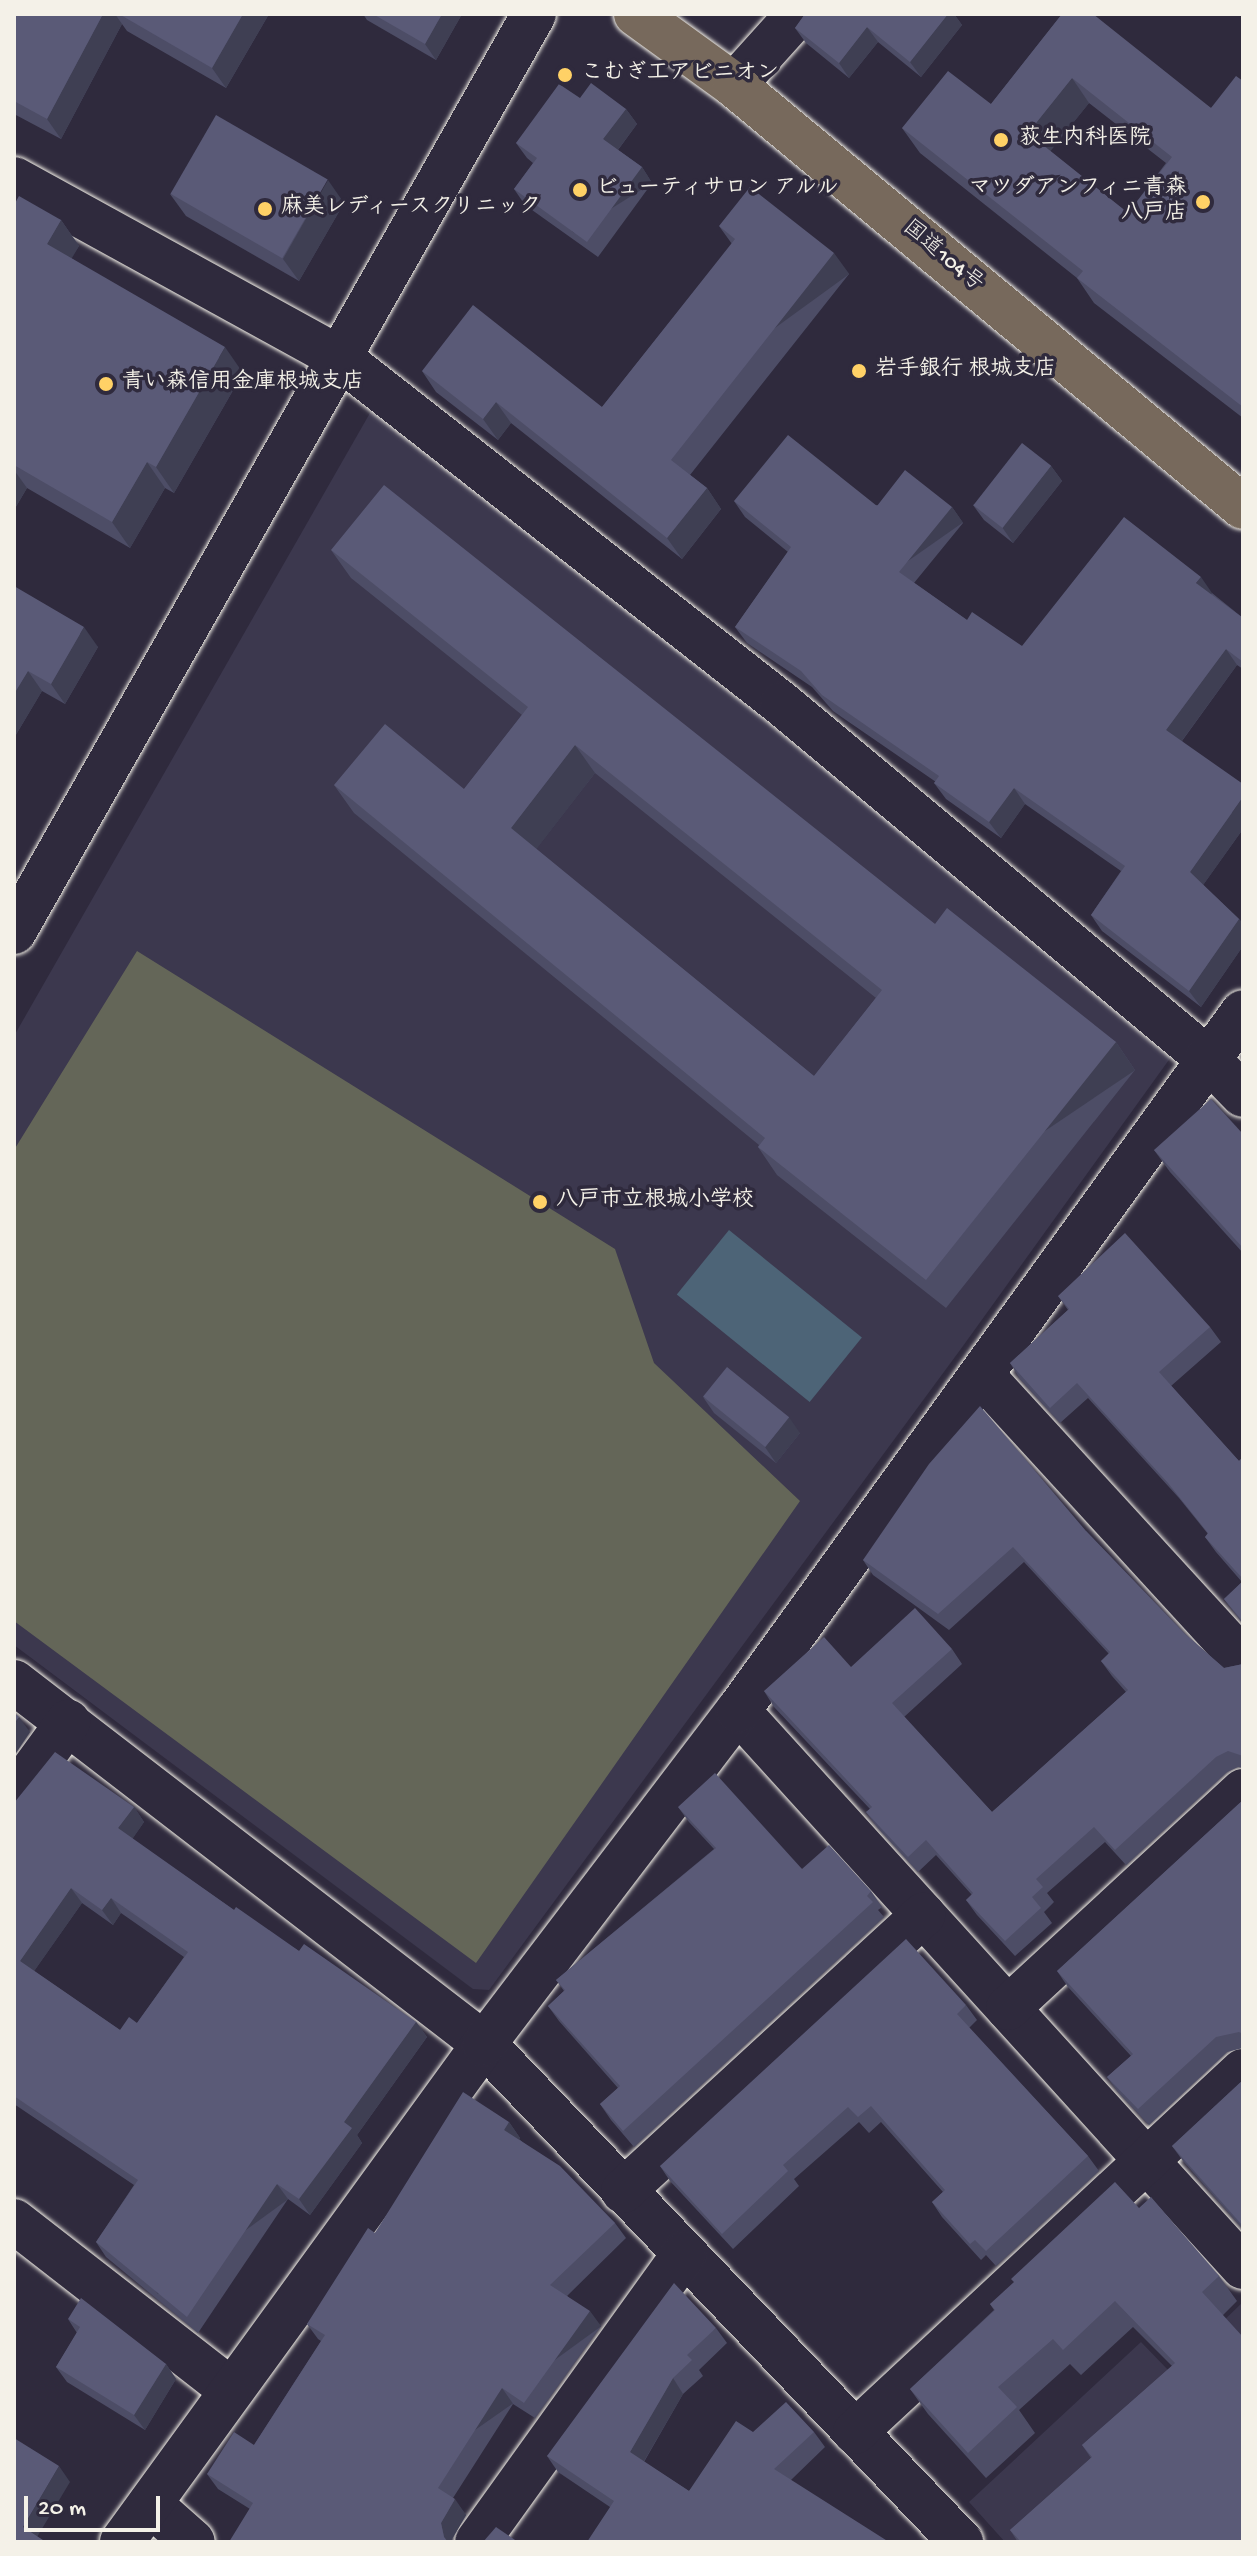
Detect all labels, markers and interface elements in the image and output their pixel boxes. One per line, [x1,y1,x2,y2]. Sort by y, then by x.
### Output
place label: こむぎ工アビニオン [581,62,779,88]
marker: こむぎ工アビニオン [556,66,574,84]
place label: 荻生内科医院 [1019,127,1151,153]
marker: 荻生内科医院 [990,129,1012,151]
place label: マツダアンフィニ青森 八戸店 [967,176,1187,228]
place label: ビューティサロン アルル [596,177,843,203]
marker: ビューティサロン アルル [571,181,589,199]
marker: マツダアンフィニ青森 八戸店 [1194,193,1212,211]
place label: 麻美レディースクリニック [281,196,545,222]
marker: 麻美レディースクリニック [256,200,274,218]
street label: 国道104号 [896,215,988,299]
place label: 岩手銀行 根城支店 [875,358,1056,384]
marker: 岩手銀行 根城支店 [850,362,868,380]
place label: 青い森信用金庫根城支店 [122,371,364,397]
marker: 青い森信用金庫根城支店 [97,375,115,393]
place label: 八戸市立根城小学校 [556,1189,754,1215]
marker: 八戸市立根城小学校 [531,1193,549,1211]
scale bar [28,2480,164,2530]
text: 20 m [38,2495,86,2524]

